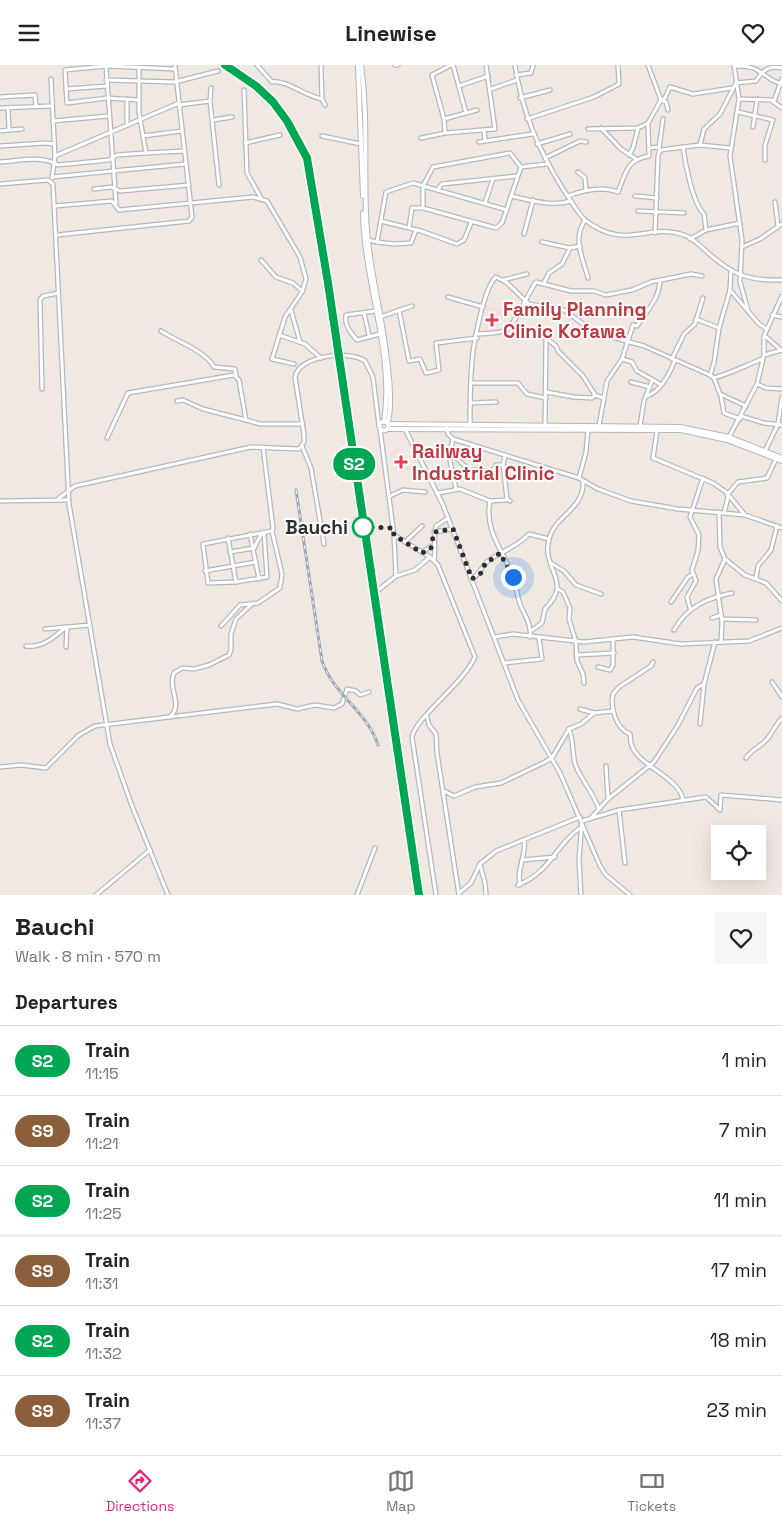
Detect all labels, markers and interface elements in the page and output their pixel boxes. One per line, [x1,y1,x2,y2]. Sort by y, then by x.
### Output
icon: menu [15,19,43,47]
text: Linewise [345,19,437,47]
icon: heart [739,19,767,47]
place label: Family Planning Clinic Kofawa [503,297,647,344]
marker: Family Planning Clinic Kofawa [485,313,499,327]
place label: Railway Industrial Clinic [412,439,555,486]
line badge: S2 [332,448,376,480]
text: S2 [343,452,365,475]
marker: Railway Industrial Clinic [394,455,408,469]
place label: Bauchi [285,515,348,540]
marker: Bauchi [352,516,374,538]
your location [501,565,526,590]
map controls [711,825,766,880]
button: locate [711,825,766,880]
text: Bauchi [15,911,95,942]
button: heart [715,912,767,964]
text: Walk · 8 min · 570 m [15,946,161,967]
text: Departures [15,990,118,1015]
text: Train [85,1038,130,1063]
text: 1 min [722,1048,767,1073]
text: S2 [32,1049,53,1072]
text: 11:15 [85,1063,119,1084]
text: Train [85,1108,130,1133]
text: 7 min [719,1118,767,1143]
text: S9 [31,1119,54,1142]
text: 11:21 [85,1133,119,1154]
text: Train [85,1178,130,1203]
text: 11 min [714,1188,767,1213]
text: S2 [32,1189,53,1212]
text: 11:25 [85,1203,122,1224]
text: Train [85,1248,130,1273]
text: 17 min [711,1258,767,1283]
text: S9 [31,1259,54,1282]
text: 11:31 [85,1273,119,1294]
text: Train [85,1318,130,1343]
text: 18 min [710,1328,767,1353]
text: S2 [32,1329,53,1352]
text: 11:32 [85,1343,122,1364]
text: Train [85,1388,130,1413]
text: 23 min [707,1398,767,1423]
text: S9 [31,1399,54,1422]
text: 11:37 [85,1413,121,1434]
tab: Directions [106,1467,174,1515]
tab: Map [386,1467,415,1515]
tab: Tickets [627,1467,676,1515]

